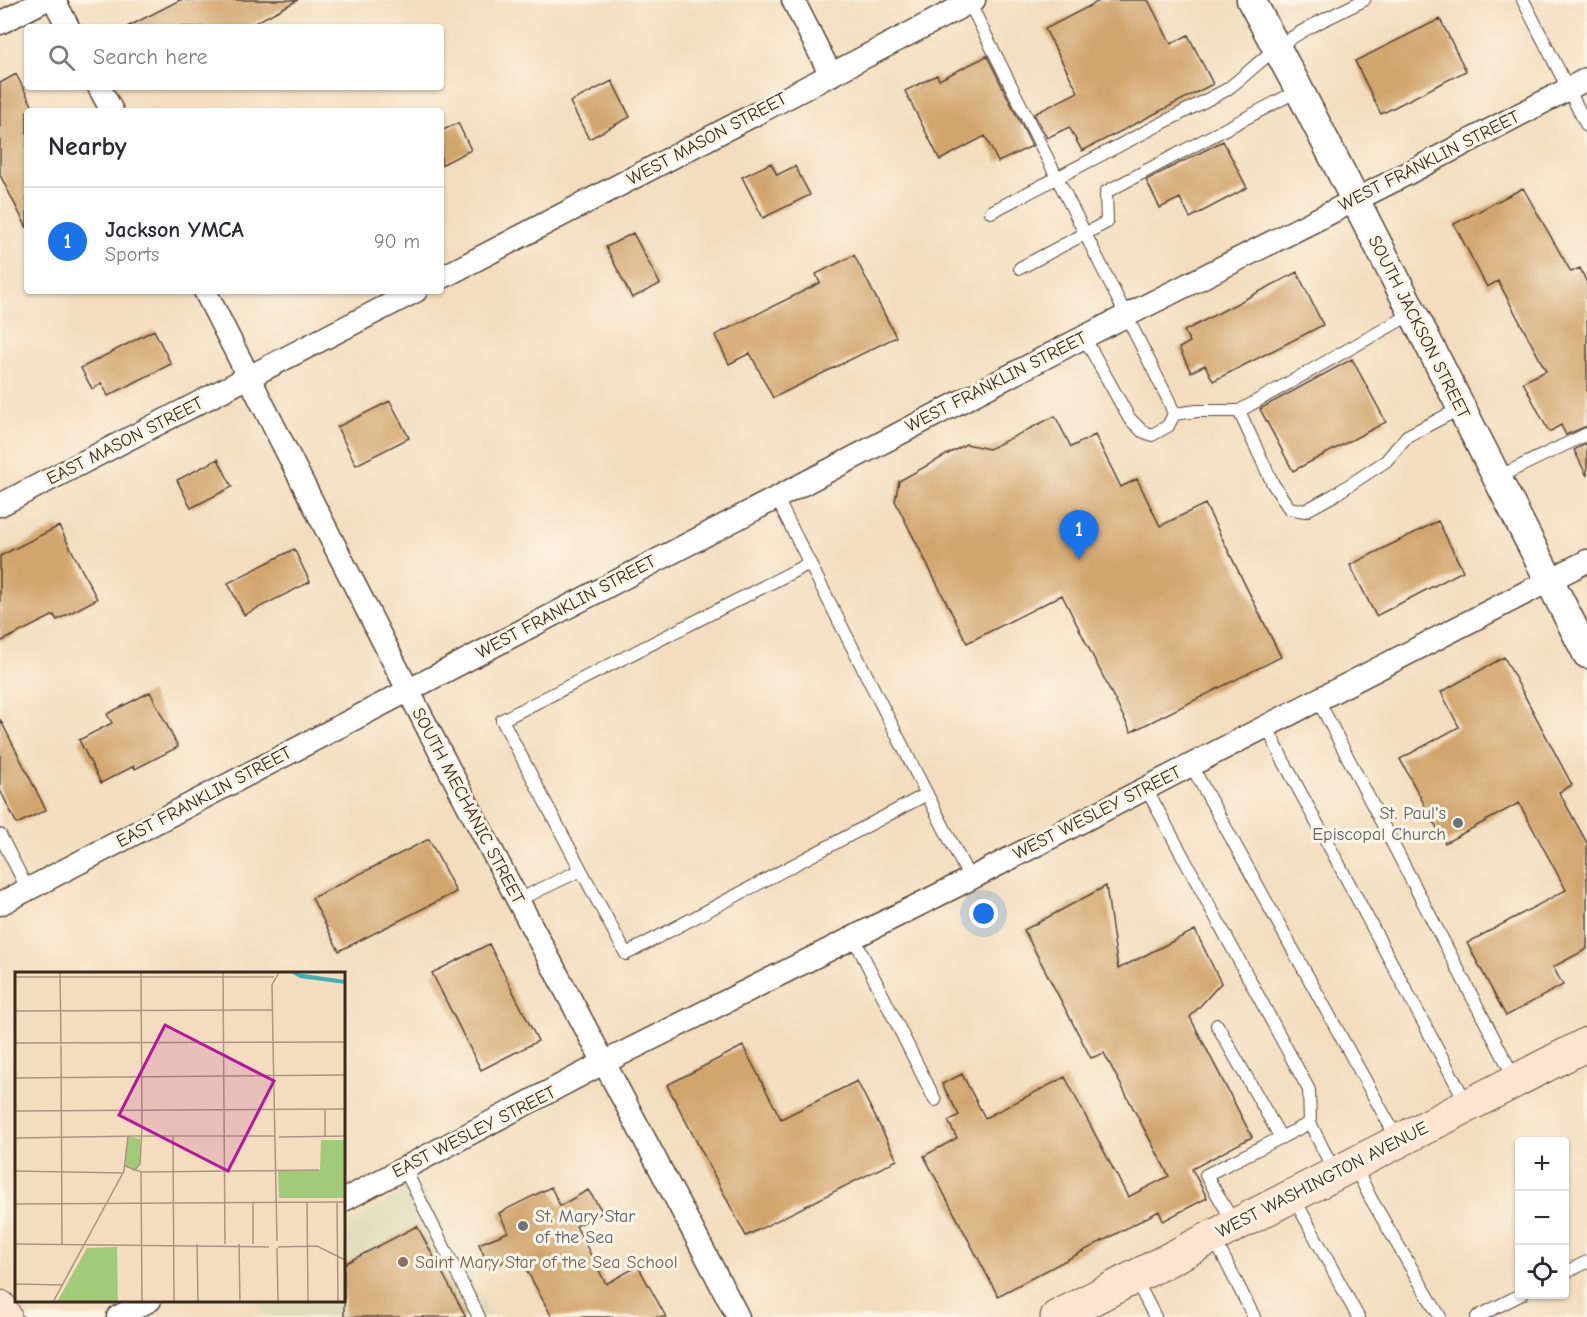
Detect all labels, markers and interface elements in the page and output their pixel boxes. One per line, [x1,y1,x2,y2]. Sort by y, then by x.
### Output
search box [24,24,444,90]
icon: search [45,41,78,74]
text: Search here [93,44,208,70]
street label: WEST MASON STREET [624,88,791,190]
street label: WEST FRANKLIN STREET [1335,106,1524,216]
text: Nearby [48,132,127,162]
text: Jackson YMCA [105,217,244,243]
text: 1 [64,230,71,253]
text: 90 m [374,230,420,253]
street label: SOUTH JACKSON STREET [1364,232,1475,423]
text: Sports [105,243,159,266]
street label: WEST FRANKLIN STREET [902,327,1091,437]
street label: EAST MASON STREET [43,392,207,490]
pin: 1 [1060,510,1098,560]
street label: WEST FRANKLIN STREET [473,550,660,663]
street label: SOUTH MECHANIC STREET [407,704,529,908]
street label: EAST FRANKLIN STREET [113,742,296,852]
street label: WEST WESLEY STREET [1009,761,1185,865]
place label: St. Paul's Episcopal Church [1312,803,1446,845]
marker: St. Paul's Episcopal Church [1451,816,1465,830]
your location [969,899,998,928]
inset map [15,972,345,1302]
street label: EAST WESLEY STREET [389,1081,560,1182]
street label: WEST WASHINGTON AVENUE [1213,1117,1432,1243]
map controls [1515,1137,1569,1299]
button: + [1515,1137,1569,1191]
button: − [1515,1191,1569,1245]
place label: St. Mary Star of the Sea [535,1206,636,1248]
marker: St. Mary Star of the Sea [516,1219,530,1233]
button: locate [1515,1245,1569,1299]
place label: Saint Mary Star of the Sea School [415,1252,678,1273]
marker: Saint Mary Star of the Sea School [396,1255,410,1269]

